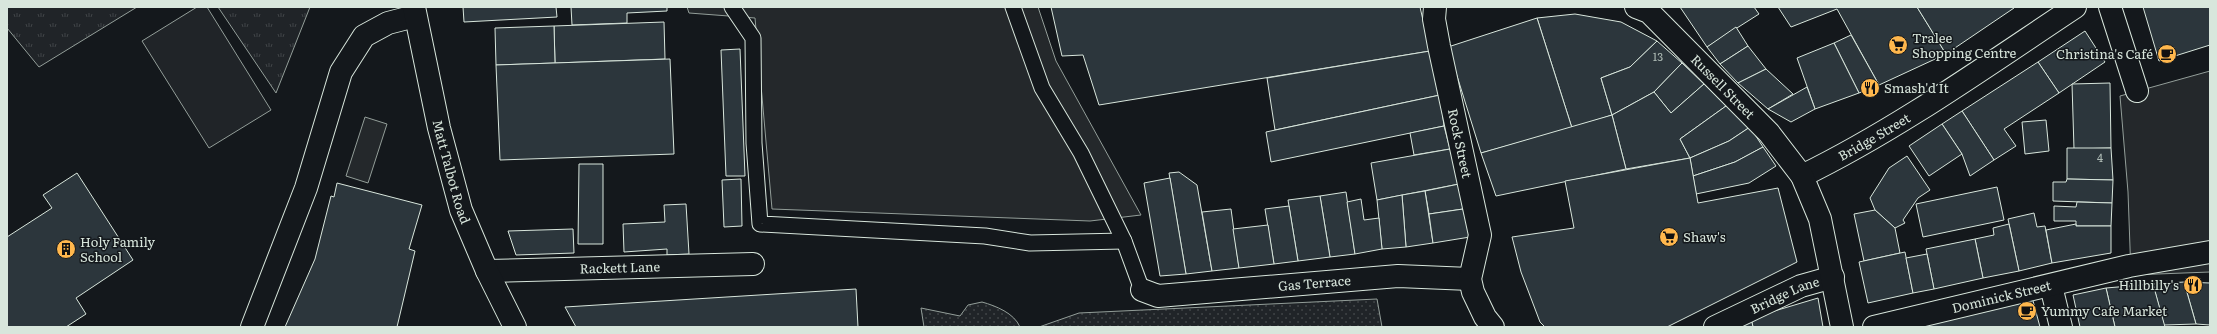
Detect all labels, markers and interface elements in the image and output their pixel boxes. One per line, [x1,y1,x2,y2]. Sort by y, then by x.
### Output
place label: Tralee Shopping Centre [1912,28,2016,62]
supermarket icon: Tralee Shopping Centre [1887,34,1909,56]
cafe icon: Christina's Café [2156,43,2178,65]
place label: Christina's Café [2056,44,2153,63]
house number: 13 [1653,48,1663,64]
street label: Russell Street [1687,50,1760,123]
restaurant icon: Smash'd It [1859,77,1881,99]
place label: Smash'd It [1884,78,1950,97]
street label: Rock Street [1444,106,1478,180]
street label: Bridge Street [1834,107,1914,165]
street label: Matt Talbot Road [429,118,476,227]
house number: 4 [2097,149,2103,165]
supermarket icon: Shaw's [1658,226,1680,248]
place label: Shaw's [1683,227,1726,246]
place label: Holy Family School [80,232,155,266]
building icon: Holy Family School [55,238,77,260]
street label: Rackett Lane [579,256,661,278]
street label: Gas Terrace [1277,270,1352,295]
street label: Bridge Lane [1747,271,1822,318]
restaurant icon: Hillbilly's [2182,274,2204,296]
street label: Dominick Street [1950,275,2054,317]
place label: Hillbilly's [2119,275,2179,294]
cafe icon: Yummy Cafe Market [2016,300,2038,322]
place label: Yummy Cafe Market [2041,301,2168,320]

